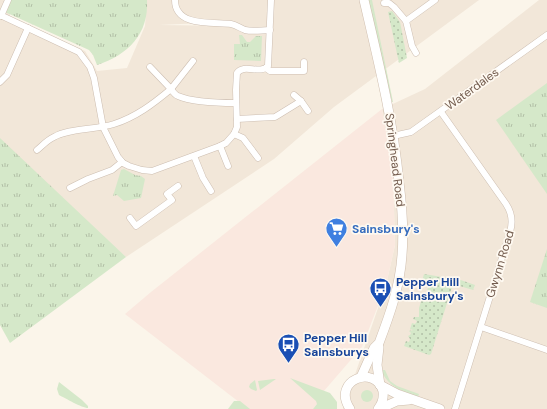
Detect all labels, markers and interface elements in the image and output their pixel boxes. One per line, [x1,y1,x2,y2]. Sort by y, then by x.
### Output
street label: Waterdales [442,64,502,114]
street label: Springhead Road [381,112,409,208]
supermarket icon: Sainsbury's [324,216,350,249]
place label: Sainsbury's [352,221,420,237]
street label: Gwynn Road [482,228,518,300]
place label: Pepper Hill Sainsbury's [396,274,464,304]
bus stop icon: Pepper Hill Sainsbury's [368,276,394,309]
place label: Pepper Hill Sainsburys [304,330,369,360]
bus stop icon: Pepper Hill Sainsburys [276,332,302,365]

